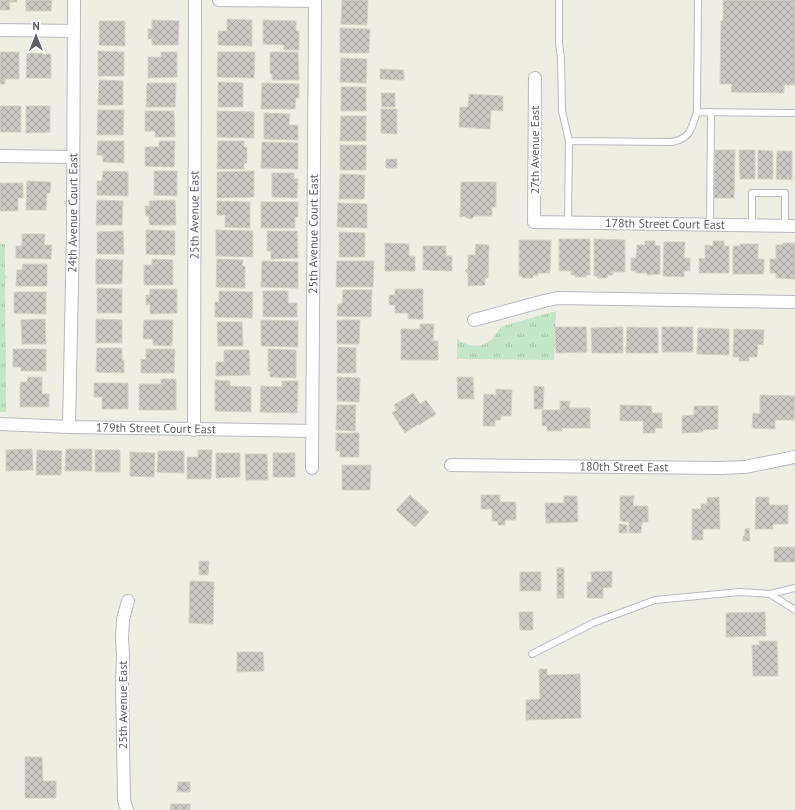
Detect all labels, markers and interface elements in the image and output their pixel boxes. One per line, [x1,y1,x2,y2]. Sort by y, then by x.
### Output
north arrow [16,16,56,56]
text: N [32,19,40,33]
street label: 27th Avenue East [527,106,542,194]
street label: 24th Avenue Court East [64,153,80,273]
street label: 25th Avenue East [186,171,202,259]
street label: 25th Avenue Court East [305,174,321,294]
street label: 178th Street Court East [605,215,725,232]
street label: 179th Street Court East [96,419,216,436]
street label: 180th Street East [579,458,669,474]
street label: 25th Avenue East [115,661,130,749]

